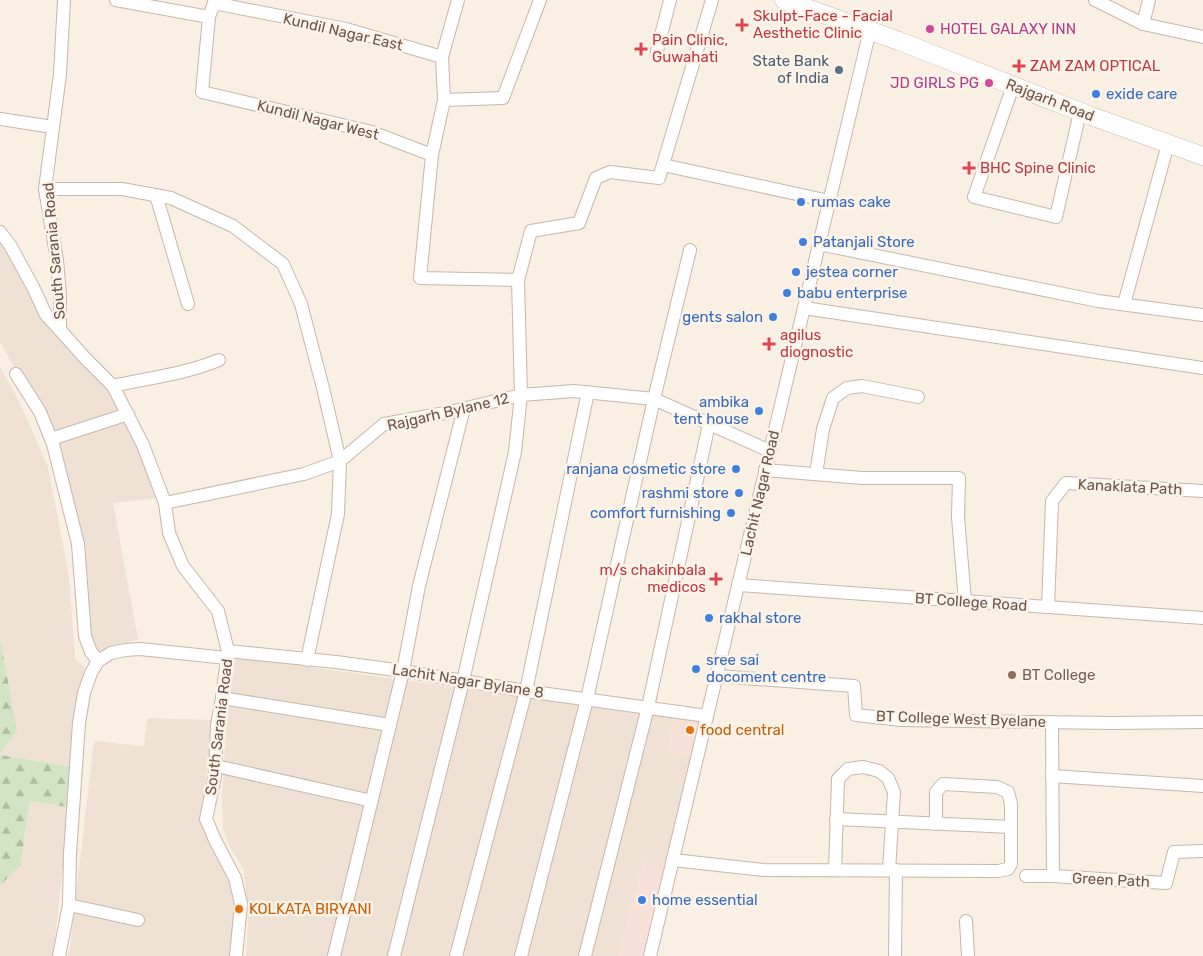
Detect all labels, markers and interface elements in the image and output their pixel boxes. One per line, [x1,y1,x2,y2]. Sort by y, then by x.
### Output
place label: Skulpt-Face - Facial Aesthetic Clinic [753,7,893,42]
street label: Kundil Nagar East [281,9,405,55]
marker: Skulpt-Face - Facial Aesthetic Clinic [735,18,749,32]
place label: HOTEL GALAXY INN [940,20,1076,38]
marker: HOTEL GALAXY INN [924,23,936,35]
place label: Pain Clinic, Guwahati [652,31,728,66]
marker: Pain Clinic, Guwahati [634,42,648,56]
place label: State Bank of India [753,52,829,87]
place label: ZAM ZAM OPTICAL [1030,57,1161,75]
marker: ZAM ZAM OPTICAL [1012,59,1026,73]
marker: State Bank of India [833,64,845,76]
place label: JD GIRLS PG [890,74,979,92]
street label: Rajgarh Road [1003,75,1097,125]
marker: JD GIRLS PG [983,77,995,89]
place label: exide care [1106,85,1177,103]
marker: exide care [1090,88,1102,100]
street label: Kundil Nagar West [255,96,381,144]
place label: BHC Spine Clinic [980,159,1096,177]
marker: BHC Spine Clinic [962,161,976,175]
street label: South Sarania Road [39,182,69,320]
place label: rumas cake [811,193,891,211]
marker: rumas cake [795,196,807,208]
place label: Patanjali Store [813,233,915,251]
marker: Patanjali Store [797,236,809,248]
place label: jestea corner [805,263,898,281]
marker: jestea corner [790,266,802,278]
place label: babu enterprise [797,284,908,302]
marker: babu enterprise [781,287,793,299]
place label: gents salon [682,308,763,326]
marker: gents salon [767,311,779,323]
place label: agilus diognostic [780,326,853,361]
marker: agilus diognostic [762,337,776,351]
street label: Rajgarh Bylane 12 [385,389,511,435]
place label: ambika tent house [673,393,749,428]
marker: ambika tent house [753,405,765,417]
street label: Lachit Nagar Road [737,429,783,557]
place label: ranjana cosmetic store [566,460,726,478]
marker: ranjana cosmetic store [730,463,742,475]
street label: Kanaklata Path [1077,475,1183,499]
place label: rashmi store [642,484,729,502]
marker: rashmi store [733,487,745,499]
place label: comfort furnishing [590,504,721,522]
marker: comfort furnishing [725,507,737,519]
place label: m/s chakinbala medicos [599,561,706,596]
marker: m/s chakinbala medicos [710,573,722,585]
street label: BT College Road [914,589,1028,615]
place label: rakhal store [719,609,801,627]
marker: rakhal store [703,612,715,624]
place label: sree sai docoment centre [706,651,826,686]
street label: South Sarania Road [202,658,236,796]
street label: Lachit Nagar Bylane 8 [391,660,545,702]
marker: sree sai docoment centre [690,663,702,675]
place label: BT College [1022,666,1095,684]
marker: BT College [1006,669,1018,681]
street label: BT College West Byelane [876,707,1046,731]
place label: food central [700,721,784,739]
marker: food central [684,724,696,736]
street label: Green Path [1072,869,1150,891]
place label: home essential [652,891,758,909]
marker: home essential [636,894,648,906]
place label: KOLKATA BIRYANI [249,900,372,918]
marker: KOLKATA BIRYANI [233,903,245,915]

